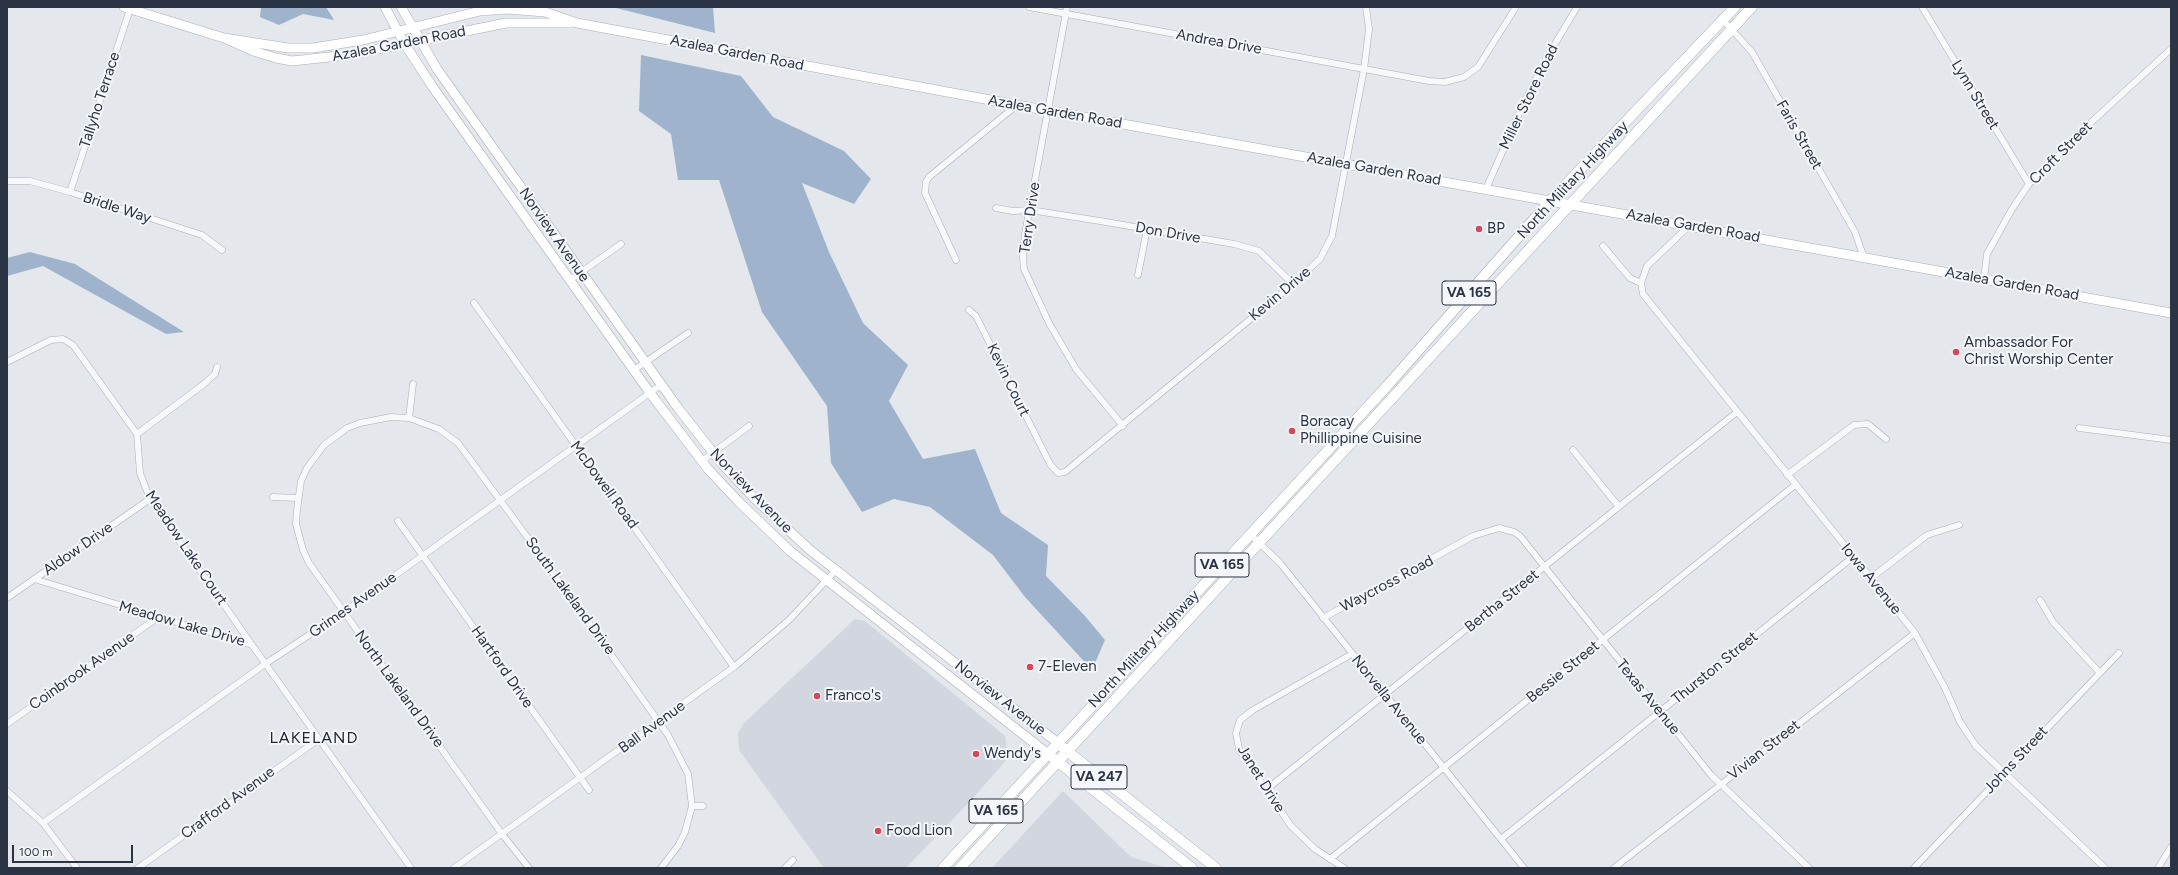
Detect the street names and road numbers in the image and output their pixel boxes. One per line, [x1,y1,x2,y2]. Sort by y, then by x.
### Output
street label: Azalea Garden Road [331,22,467,66]
street label: Andrea Drive [1175,26,1263,58]
street label: Azalea Garden Road [669,31,805,75]
street label: Miller Store Road [1496,41,1562,153]
street label: Tallyho Terrace [76,50,124,150]
street label: Lynn Street [1947,57,2003,133]
street label: Azalea Garden Road [987,91,1123,133]
street label: Faris Street [1772,97,1826,173]
street label: North Military Highway [1514,117,1632,243]
street label: Croft Street [2026,118,2096,188]
street label: Azalea Garden Road [1306,148,1442,190]
street label: Terry Drive [1016,181,1044,255]
street label: Norview Avenue [515,184,593,286]
street label: Bridle Way [80,188,154,228]
street label: Azalea Garden Road [1625,205,1761,247]
street label: Don Drive [1134,218,1202,248]
street label: Kevin Drive [1245,263,1315,325]
street label: Azalea Garden Road [1944,263,2080,305]
road number: VA 165 [1442,281,1496,305]
street label: Kevin Court [983,341,1033,419]
street label: McDowell Road [566,438,642,532]
street label: Norview Avenue [706,445,796,537]
street label: Meadow Lake Court [141,487,231,609]
street label: Aldow Drive [40,518,116,580]
street label: South Lakeland Drive [521,534,619,658]
street label: Iowa Avenue [1837,540,1905,618]
street label: Waycross Road [1337,552,1437,616]
road number: VA 165 [1195,553,1249,577]
street label: Bertha Street [1461,566,1543,636]
street label: Grimes Avenue [306,568,400,642]
street label: North Military Highway [1085,586,1203,712]
street label: Meadow Lake Drive [117,597,247,651]
street label: Hartford Drive [467,622,537,712]
street label: North Lakeland Drive [350,627,448,751]
street label: Coinbrook Avenue [26,628,138,714]
street label: Thurston Street [1668,628,1762,708]
street label: Bessie Street [1523,637,1603,707]
street label: Norvella Avenue [1347,652,1431,748]
street label: Texas Avenue [1612,656,1684,738]
street label: Norview Avenue [951,657,1049,739]
street label: Ball Avenue [615,697,689,757]
street label: Vivian Street [1724,716,1804,784]
street label: Johns Street [1980,722,2052,798]
street label: Janet Drive [1233,742,1289,816]
street label: Crafford Avenue [178,763,278,843]
road number: VA 247 [1071,765,1127,789]
road number: VA 165 [969,799,1023,823]

